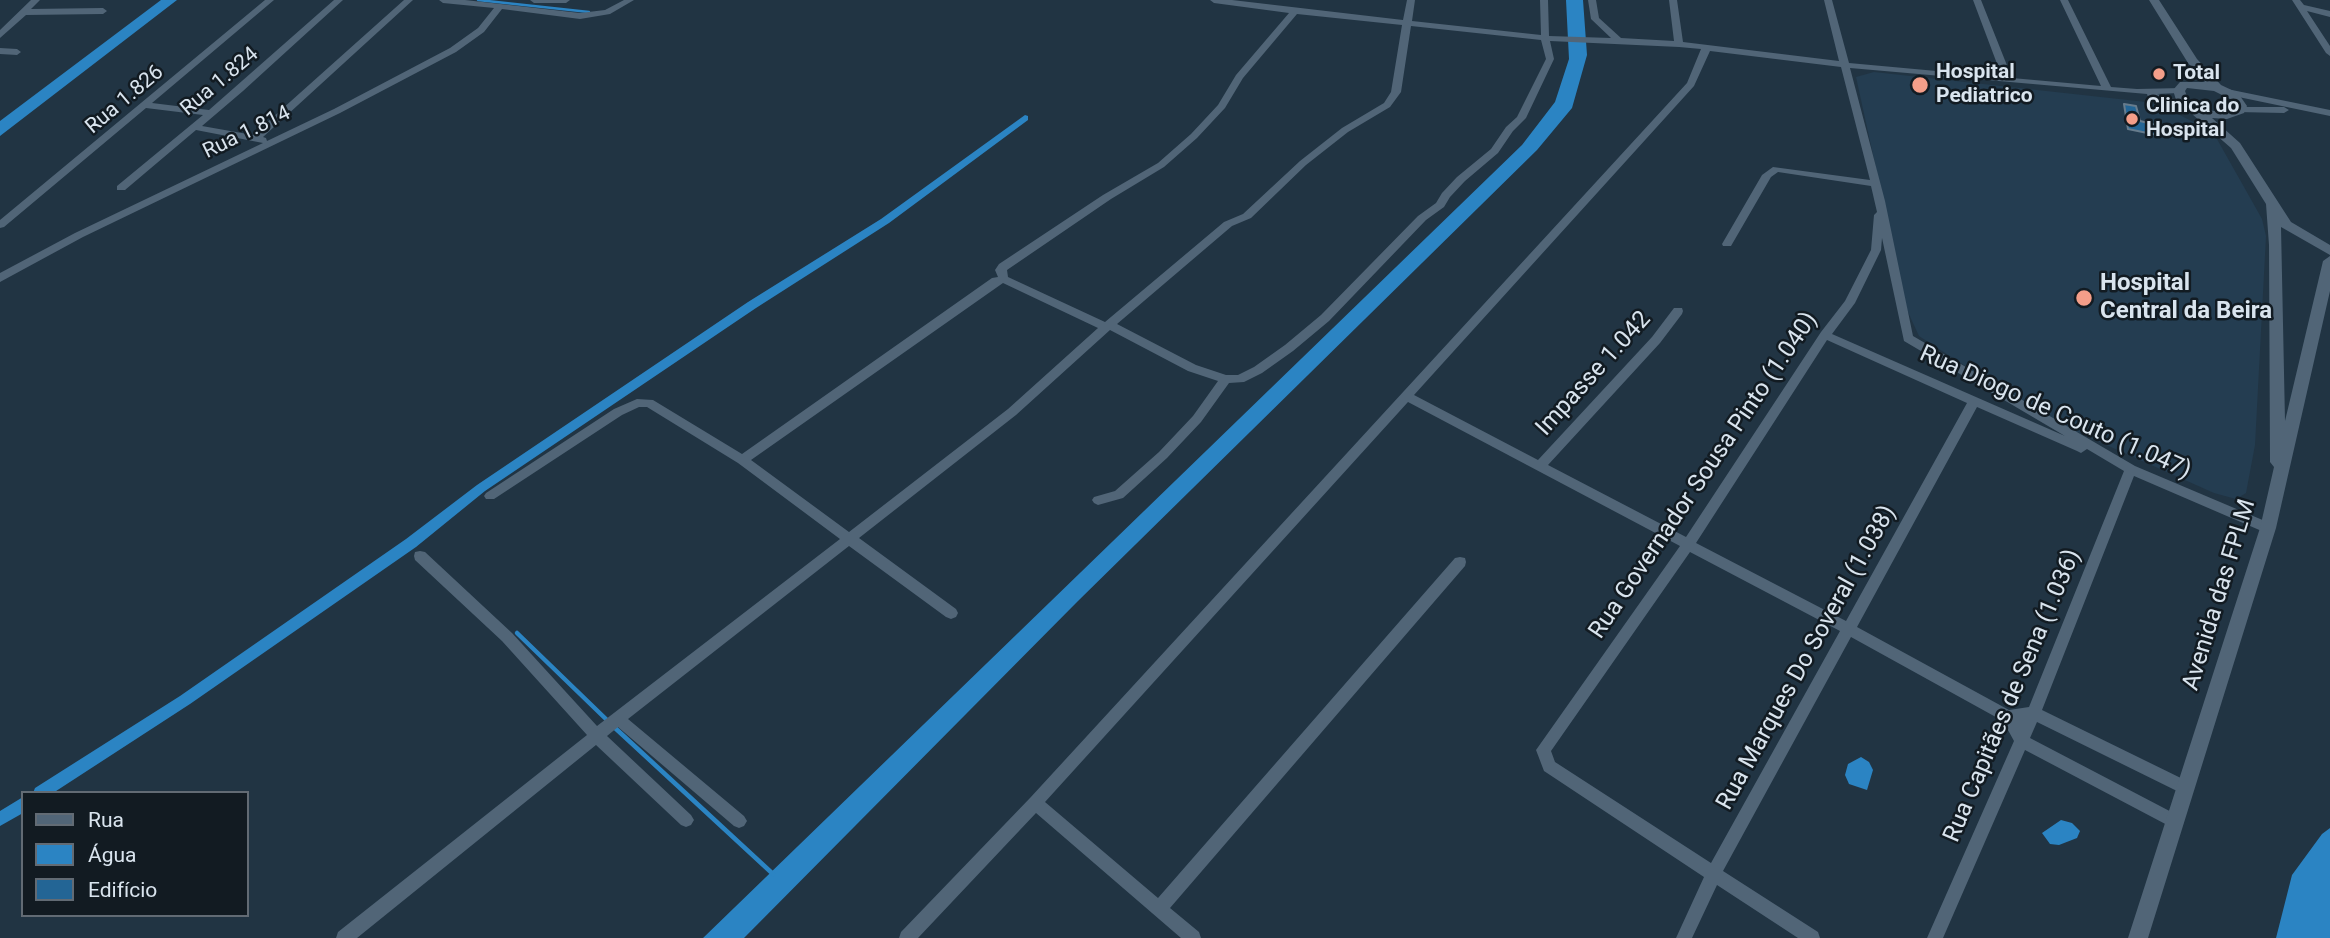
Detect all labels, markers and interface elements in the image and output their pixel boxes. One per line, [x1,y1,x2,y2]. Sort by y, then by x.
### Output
street label: Rua 1.824 [176,42,264,122]
street label: Rua 1.826 [81,60,169,140]
place label: Hospital Pediatrico [1936,60,2033,110]
place label: Total [2173,61,2220,87]
marker: Total [2151,66,2167,82]
marker: Hospital Pediatrico [1910,75,1930,95]
place label: Clinica do Hospital [2146,94,2239,144]
street label: Rua 1.814 [199,101,295,165]
marker: Clinica do Hospital [2124,111,2140,127]
place label: Hospital Central da Beira [2100,270,2272,326]
marker: Hospital Central da Beira [2074,288,2094,308]
street label: Impasse 1.042 [1530,306,1658,442]
street label: Rua Governador Sousa Pinto (1.040) [1584,307,1824,645]
street label: Rua Diogo de Couto (1.047) [1915,340,2195,486]
street label: Avenida das FPLM [2177,496,2263,694]
street label: Rua Marques Do Soveral (1.038) [1711,501,1903,815]
street label: Rua Capitães de Sena (1.036) [1938,545,2088,847]
legend [21,791,248,917]
text: Rua [88,808,124,832]
text: Água [88,843,137,867]
text: Edifício [88,878,157,902]

